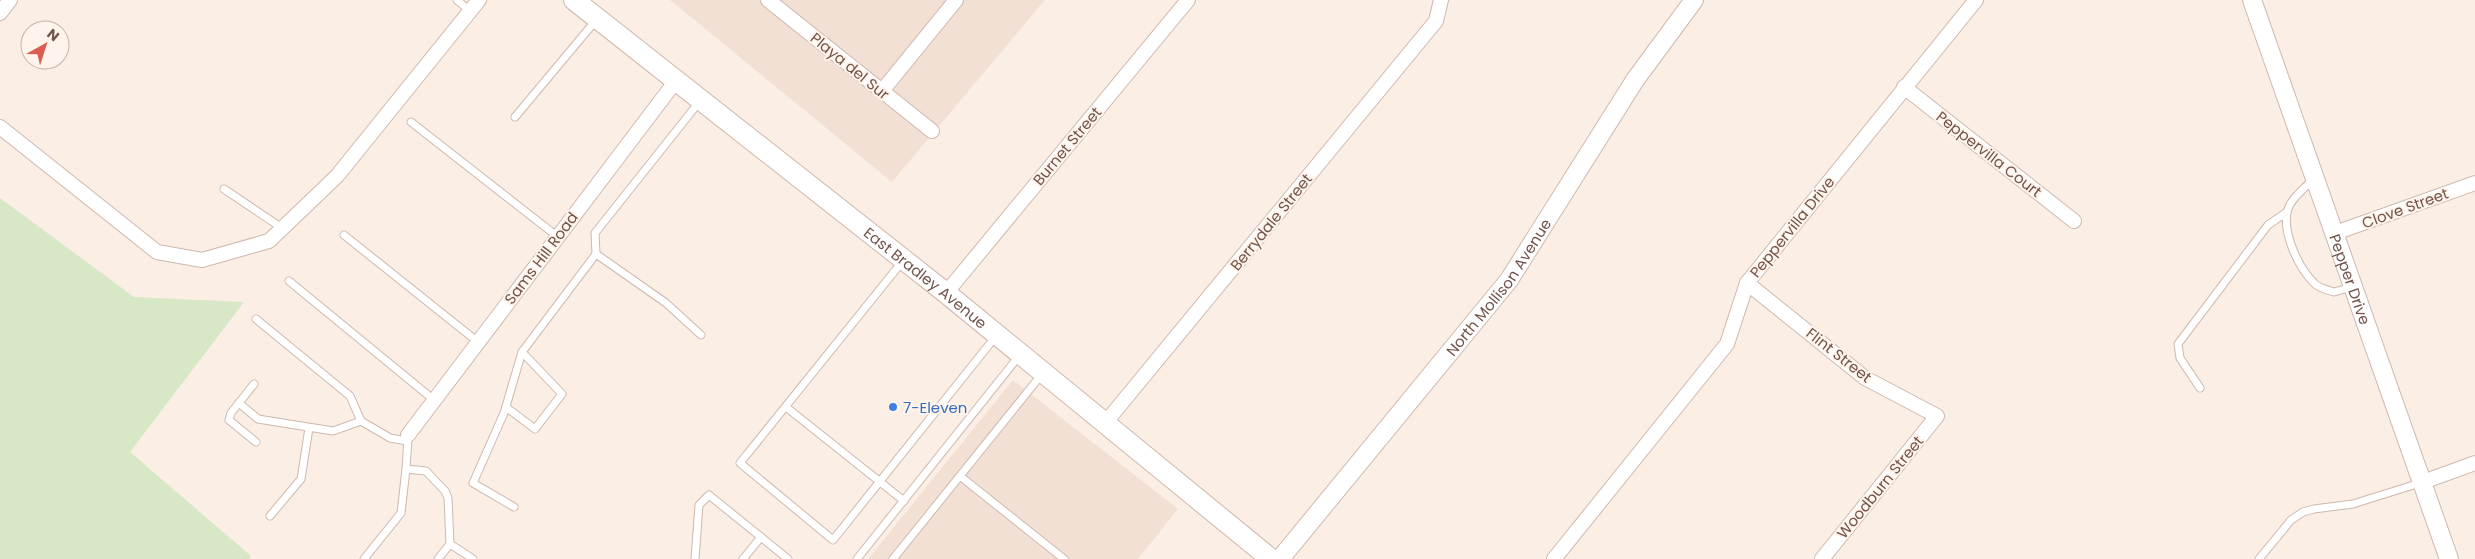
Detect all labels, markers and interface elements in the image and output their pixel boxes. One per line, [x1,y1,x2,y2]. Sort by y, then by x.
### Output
north arrow [20,20,70,70]
text: N [43,24,64,46]
street label: Playa del Sur [806,28,894,105]
street label: Burnet Street [1028,102,1106,190]
street label: Peppervilla Court [1932,106,2046,202]
street label: Berrydale Street [1225,169,1317,275]
street label: Peppervilla Drive [1745,172,1839,282]
street label: Clove Street [2359,183,2451,233]
street label: Sams Hill Road [499,207,583,309]
street label: North Mollison Avenue [1441,214,1556,360]
street label: East Bradley Avenue [860,222,992,333]
street label: Pepper Drive [2325,231,2376,327]
street label: Flint Street [1802,323,1876,387]
place label: 7-Eleven [903,397,967,418]
marker: 7-Eleven [887,401,899,413]
street label: Woodburn Street [1832,431,1928,543]

